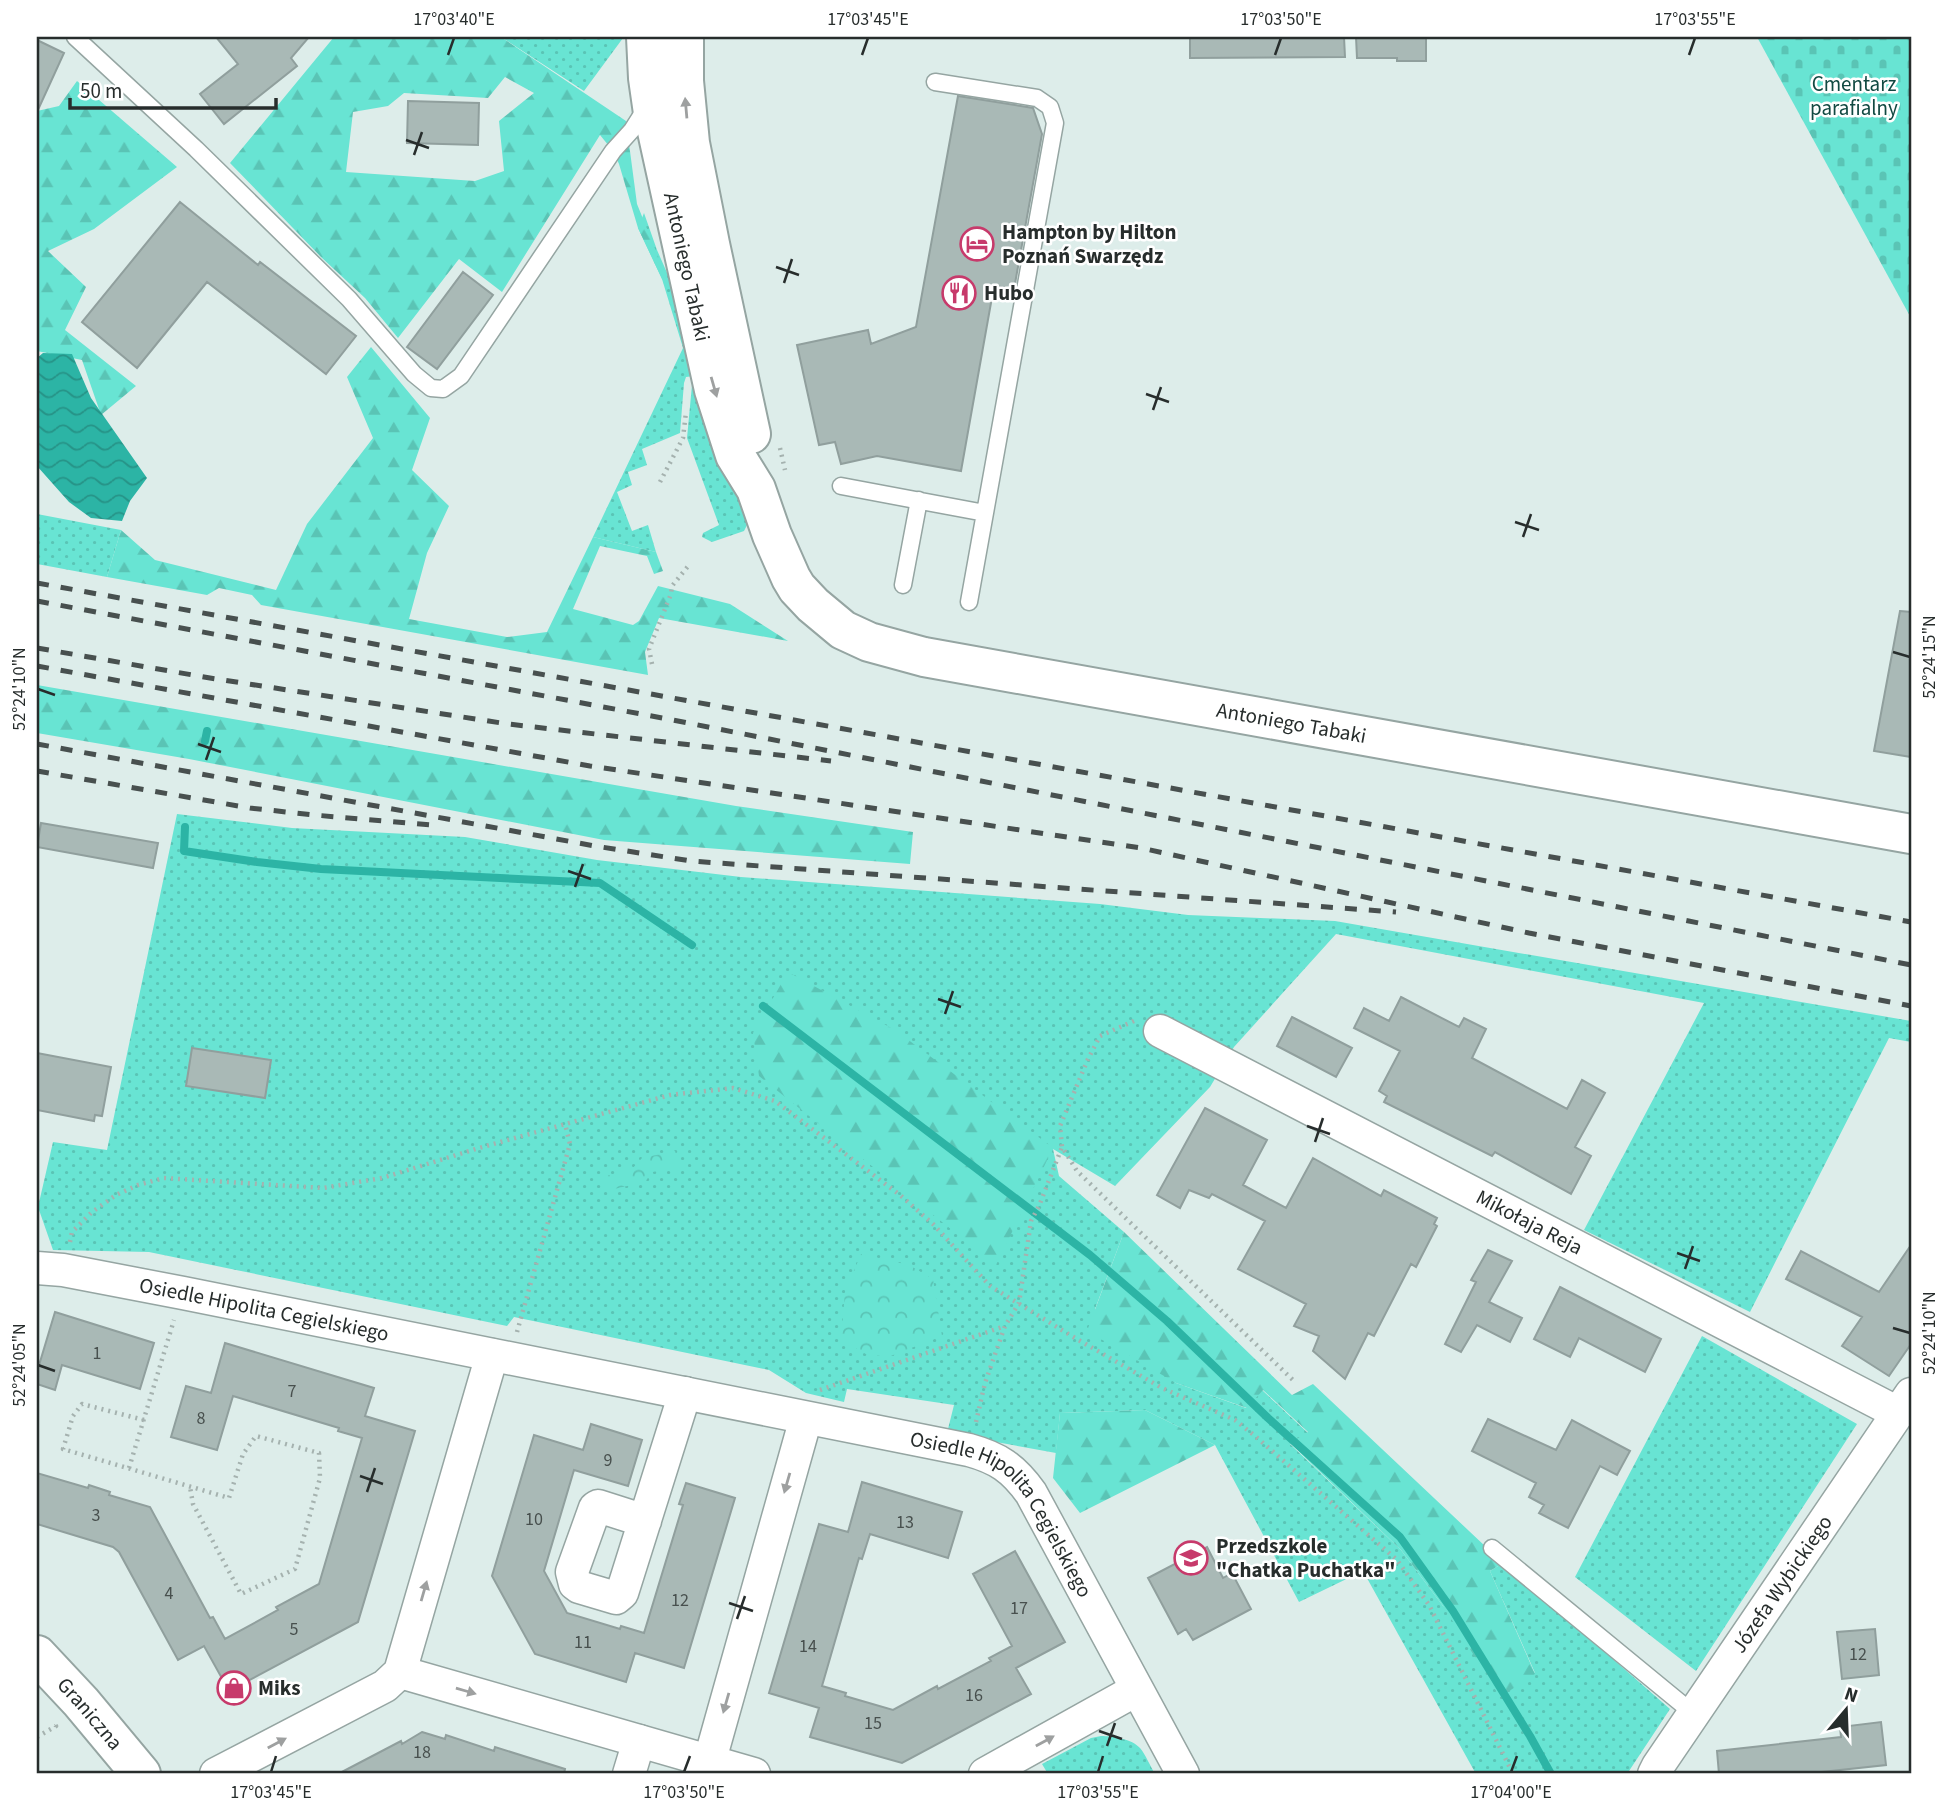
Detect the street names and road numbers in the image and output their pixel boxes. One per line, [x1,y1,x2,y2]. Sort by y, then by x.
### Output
street label: Antoniego Tabaki [656,190,718,344]
street label: Antoniego Tabaki [1214,695,1369,751]
street label: Mikołaja Reja [1471,1182,1588,1262]
street label: Osiedle Hipolita Cegielskiego [137,1270,392,1349]
street label: Osiedle Hipolita Cegielskiego [907,1424,1100,1603]
street label: Józefa Wybickiego [1724,1509,1839,1659]
street label: Graniczna [50,1670,130,1756]

